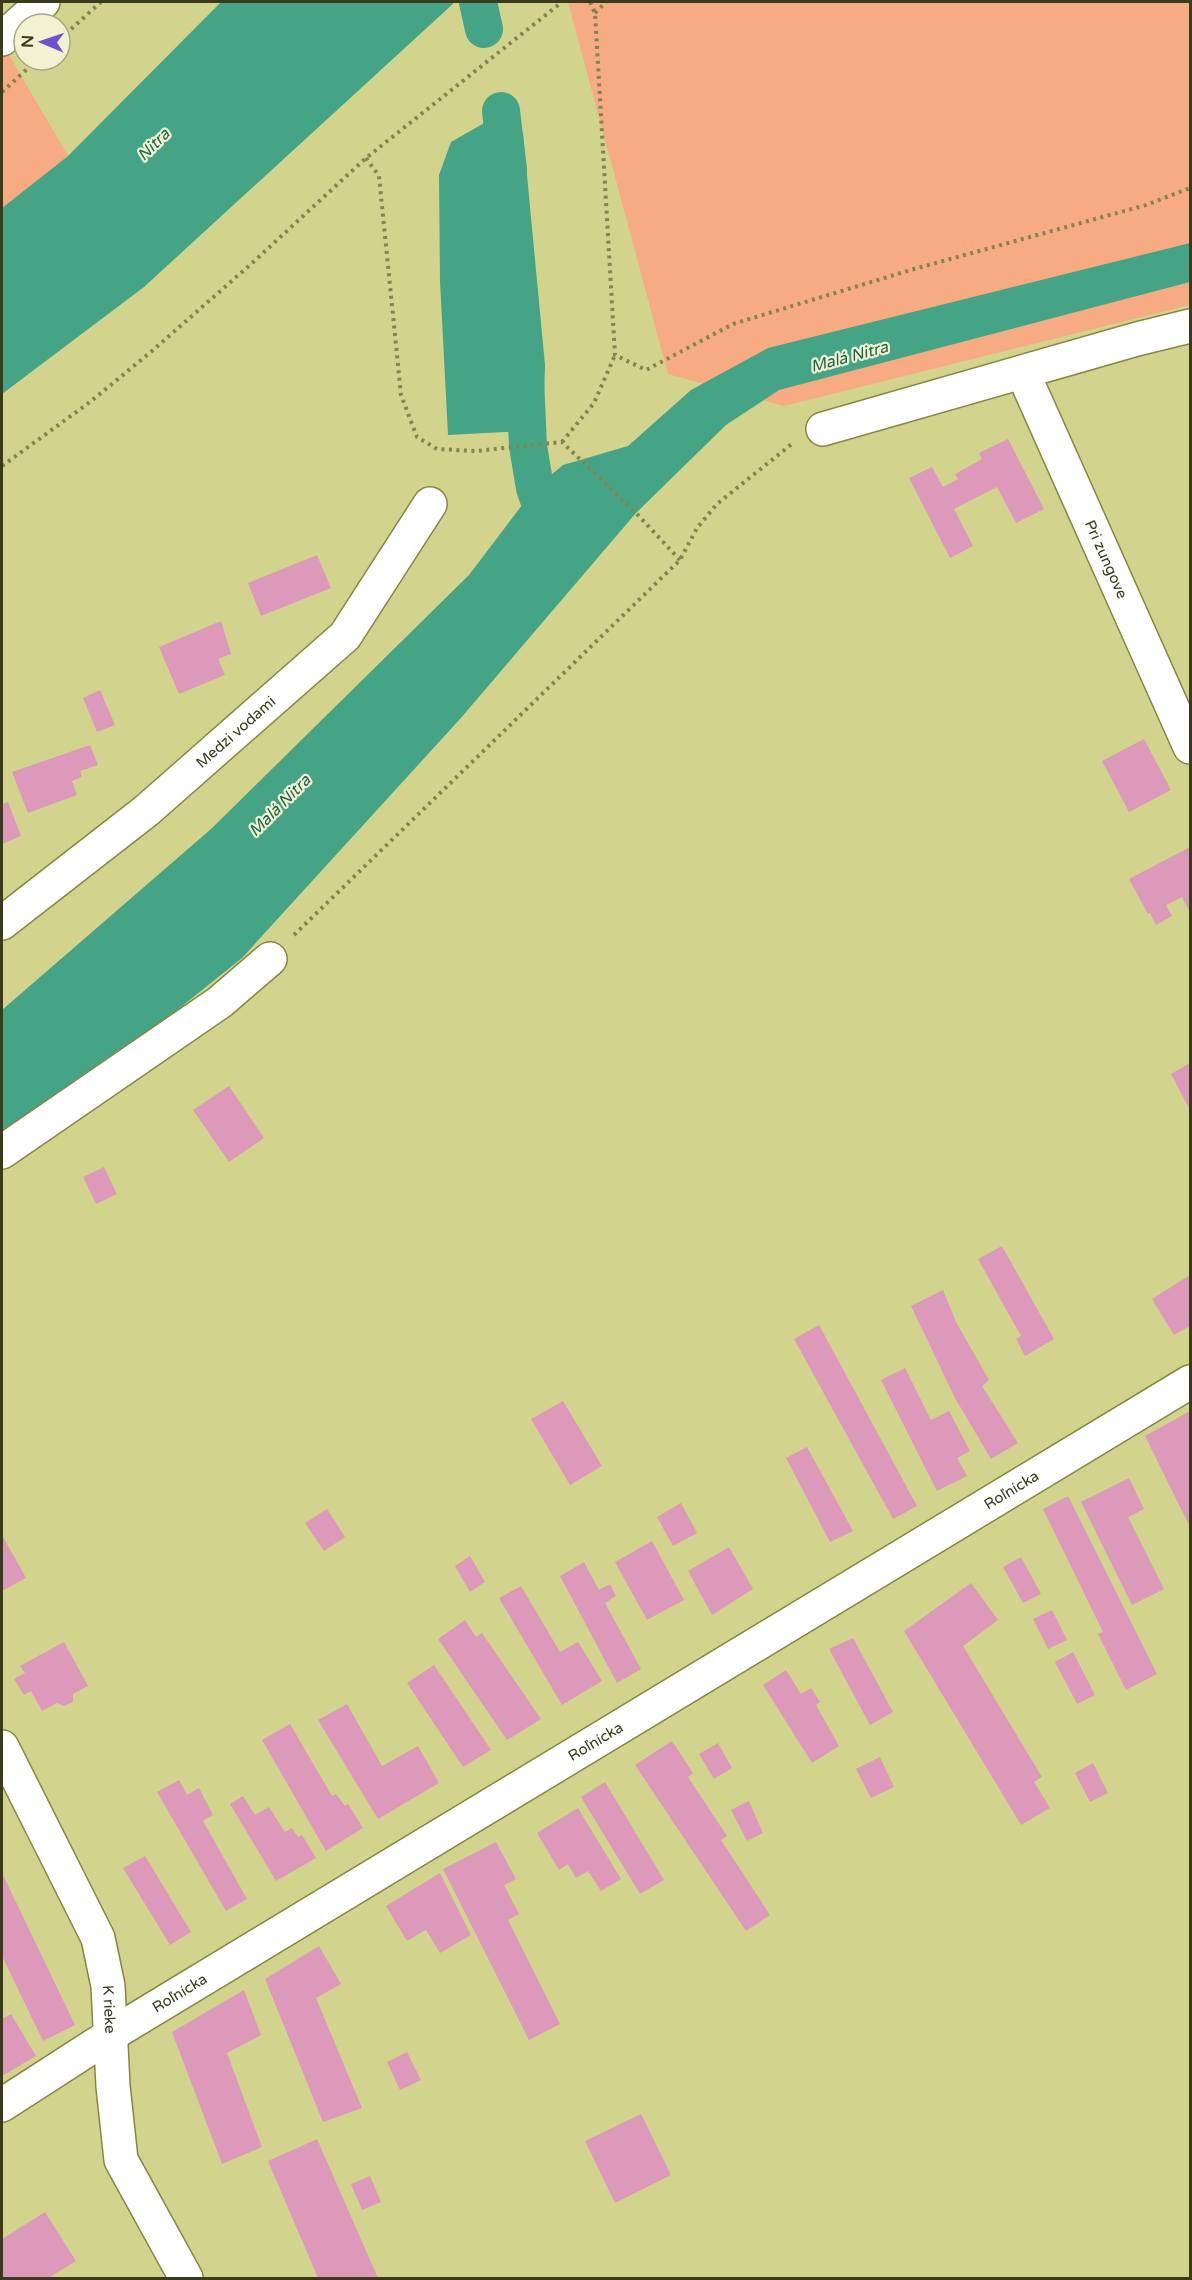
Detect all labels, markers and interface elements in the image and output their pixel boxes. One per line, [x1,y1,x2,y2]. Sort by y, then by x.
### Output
north arrow [12,12,72,72]
text: N [18,35,38,48]
water label: Nitra [133,124,175,165]
water label: Malá Nitra [808,337,891,377]
street label: Pri zungove [1081,517,1132,601]
street label: Medzi vodami [192,692,279,772]
water label: Malá Nitra [245,770,316,841]
street label: Roľnícka [981,1467,1042,1514]
street label: Roľnícka [565,1718,626,1765]
street label: Roľnícka [149,1970,210,2017]
street label: K rieke [99,1984,119,2034]

